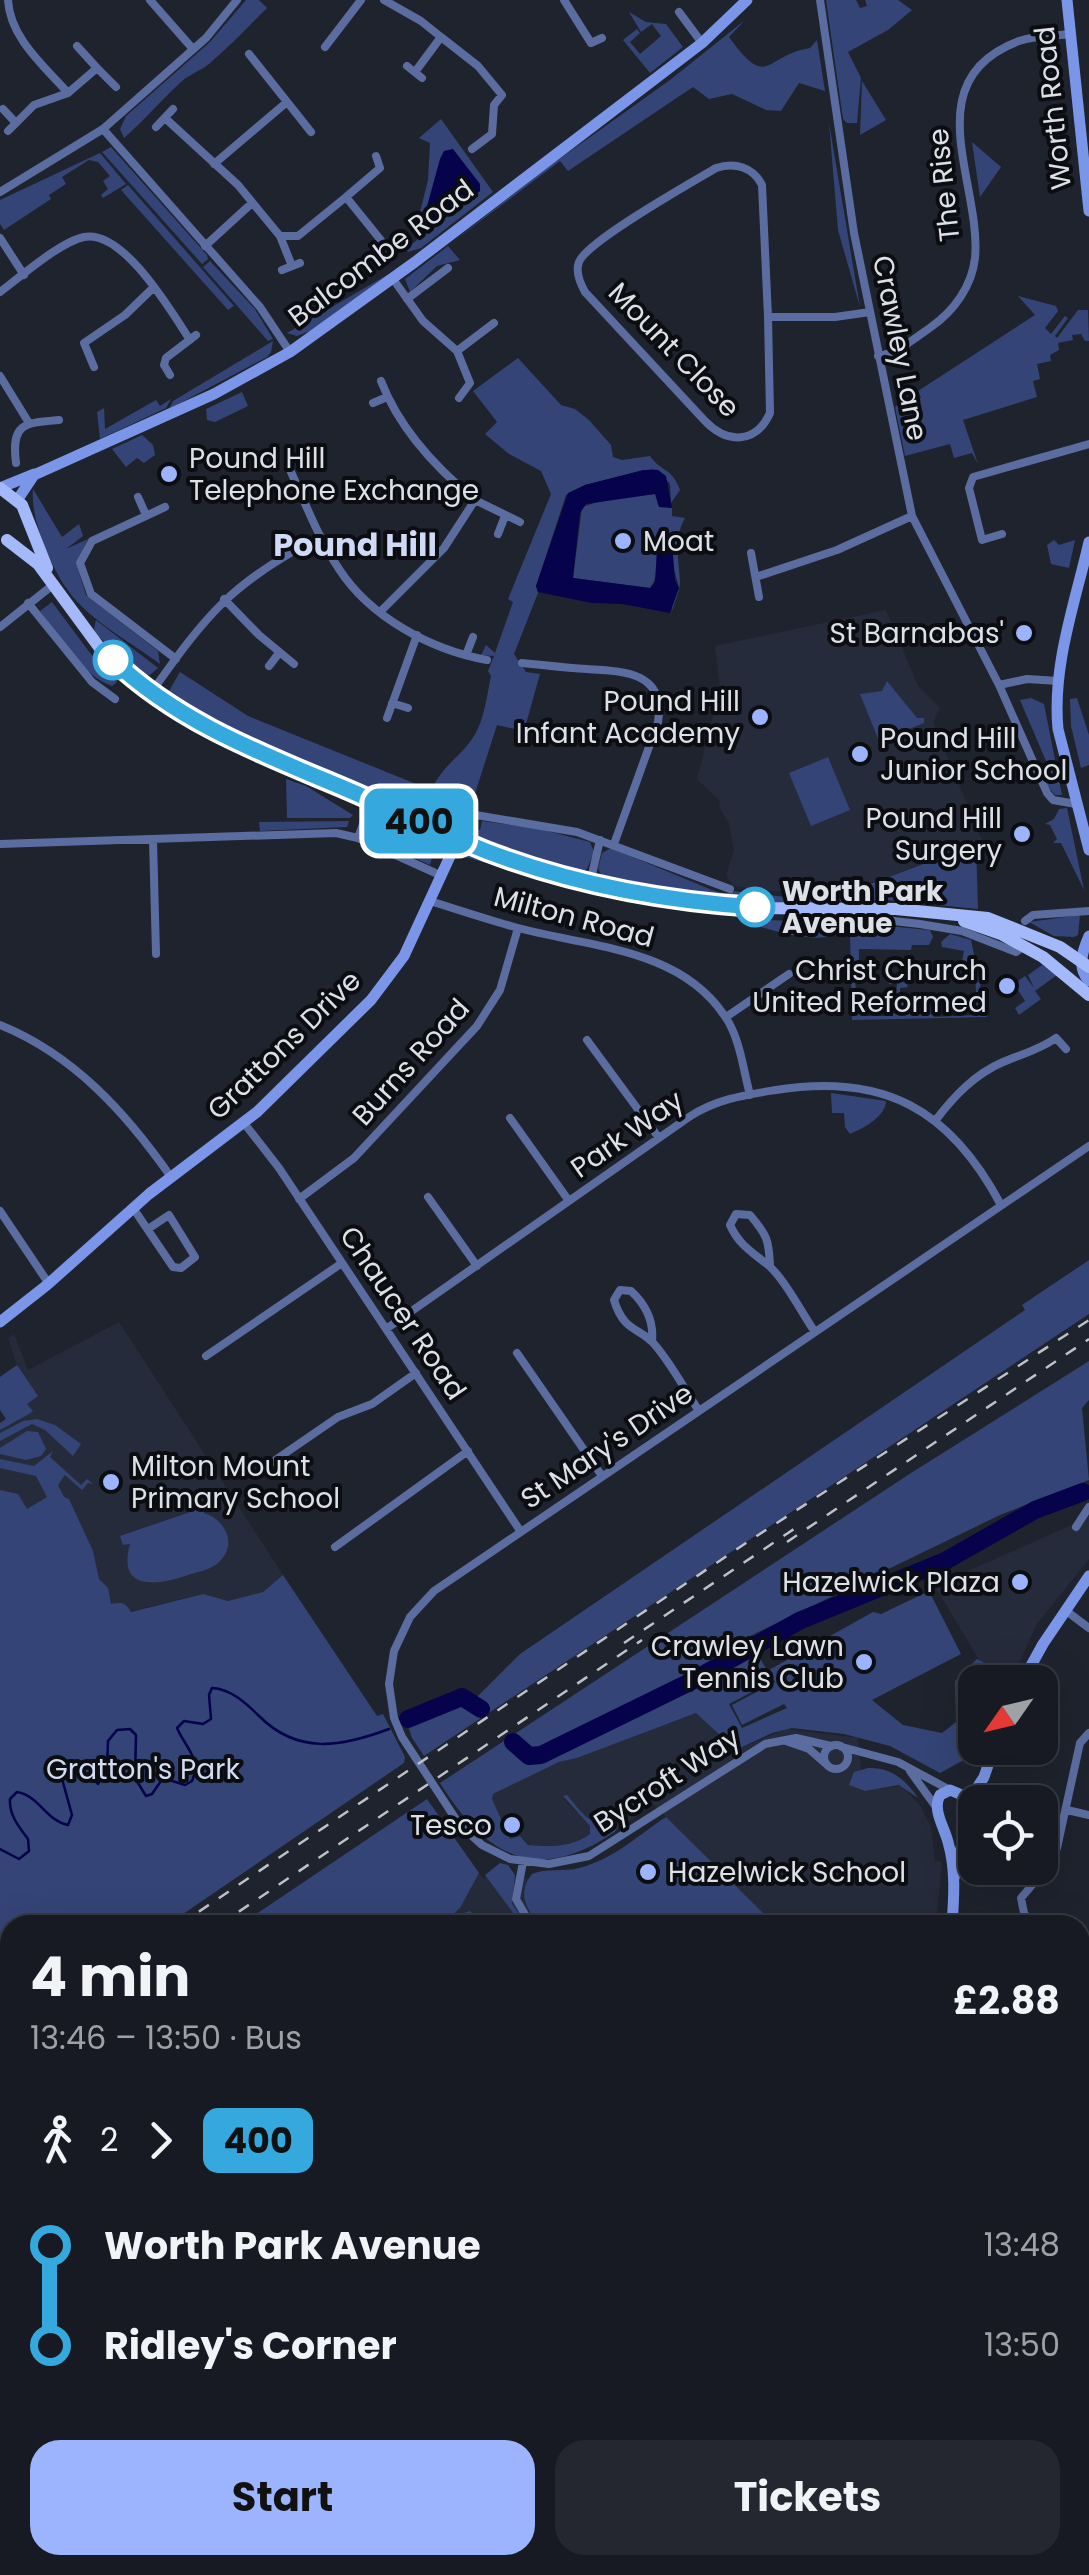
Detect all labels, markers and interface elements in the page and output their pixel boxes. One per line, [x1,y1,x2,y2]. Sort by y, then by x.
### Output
street label: Worth Road [1025,24,1081,192]
street label: The Rise [919,126,969,244]
street label: Balcombe Road [280,170,482,336]
street label: Crawley Lane [863,252,937,444]
street label: Mount Close [600,274,748,426]
place label: Pound Hill Telephone Exchange [189,439,479,510]
marker: Pound Hill Telephone Exchange [158,463,180,485]
district label: Pound Hill [273,522,437,567]
place label: Moat [643,522,714,561]
marker: Moat [612,530,634,552]
place label: St Barnabas' [830,614,1004,653]
marker: St Barnabas' [1013,622,1035,644]
unlabelled marker [94,641,132,679]
place label: Pound Hill Infant Academy [516,682,740,753]
marker: Pound Hill Infant Academy [749,706,771,728]
place label: Pound Hill Junior School [880,719,1068,790]
marker: Pound Hill Junior School [849,743,871,765]
line badge: 400 [362,788,476,854]
text: 400 [384,797,454,846]
place label: Pound Hill Surgery [866,799,1002,870]
marker: Pound Hill Surgery [1011,823,1033,845]
place label: Worth Park Avenue [782,872,944,943]
street label: Milton Road [490,877,658,957]
marker: Worth Park Avenue [736,888,774,926]
place label: Christ Church United Reformed [752,951,987,1022]
street label: Grattons Drive [199,962,369,1128]
marker: Christ Church United Reformed [996,975,1018,997]
street label: Burns Road [344,990,478,1134]
street label: Park Way [563,1081,691,1187]
street label: Chaucer Road [331,1219,475,1407]
street label: St Mary's Drive [513,1374,701,1518]
place label: Milton Mount Primary School [131,1447,340,1518]
marker: Milton Mount Primary School [100,1471,122,1493]
place label: Hazelwick Plaza [782,1563,1000,1602]
marker: Hazelwick Plaza [1009,1571,1031,1593]
place label: Crawley Lawn Tennis Club [651,1627,844,1698]
marker: Crawley Lawn Tennis Club [853,1651,875,1673]
north arrow [958,1665,1058,1765]
map controls [958,1665,1058,1885]
street label: Bycroft Way [586,1718,748,1842]
park label: Gratton's Park [46,1750,241,1789]
button: locate [958,1785,1058,1885]
place label: Tesco [410,1806,492,1845]
marker: Tesco [501,1814,523,1836]
place label: Hazelwick School [668,1853,906,1892]
marker: Hazelwick School [637,1861,659,1883]
text: 4 min [30,1938,190,2015]
text: £2.88 [953,1974,1060,2027]
text: 13:46 – 13:50 · Bus [30,2015,302,2060]
icon: walk [30,2113,85,2168]
icon: forward [133,2113,188,2168]
text: 400 [223,2116,293,2165]
text: 2 [100,2117,118,2162]
text: Worth Park Avenue [104,2219,481,2272]
text: 13:48 [984,2222,1060,2267]
text: Ridley's Corner [104,2319,397,2372]
text: 13:50 [984,2322,1060,2367]
button: Start [30,2440,535,2555]
button: Tickets [555,2440,1060,2555]

